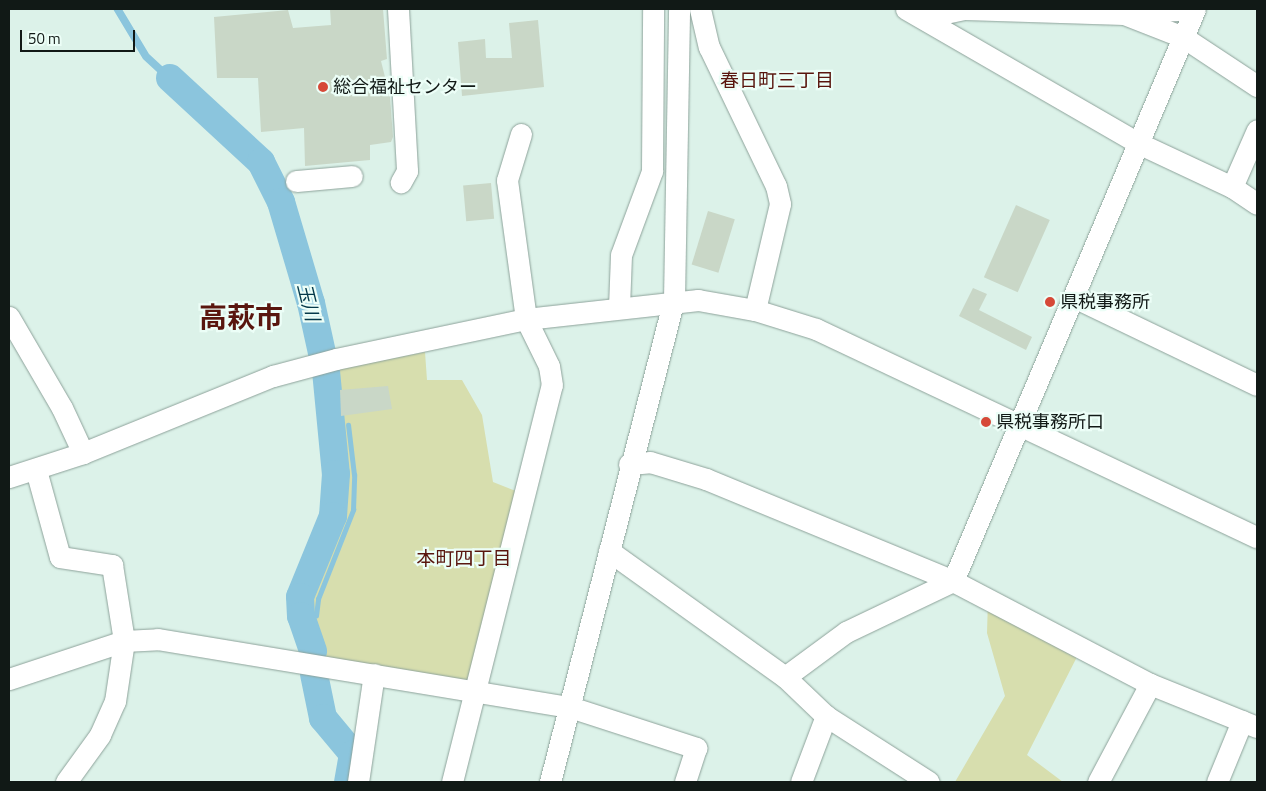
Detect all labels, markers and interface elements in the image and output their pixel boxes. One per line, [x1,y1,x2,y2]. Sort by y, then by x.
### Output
scale bar [22,20,138,52]
text: 50 m [28,27,61,50]
district label: 春日町三丁目 [720,69,834,91]
place label: 総合福祉センター [333,76,477,98]
marker: 総合福祉センター [317,81,329,93]
water label: 玉川 [293,281,325,323]
place label: 県税事務所 [1060,291,1150,313]
marker: 県税事務所 [1044,296,1056,308]
district label: 高萩市 [199,300,283,334]
place label: 県税事務所口 [996,411,1104,433]
marker: 県税事務所口 [980,416,992,428]
district label: 本町四丁目 [417,547,511,569]

